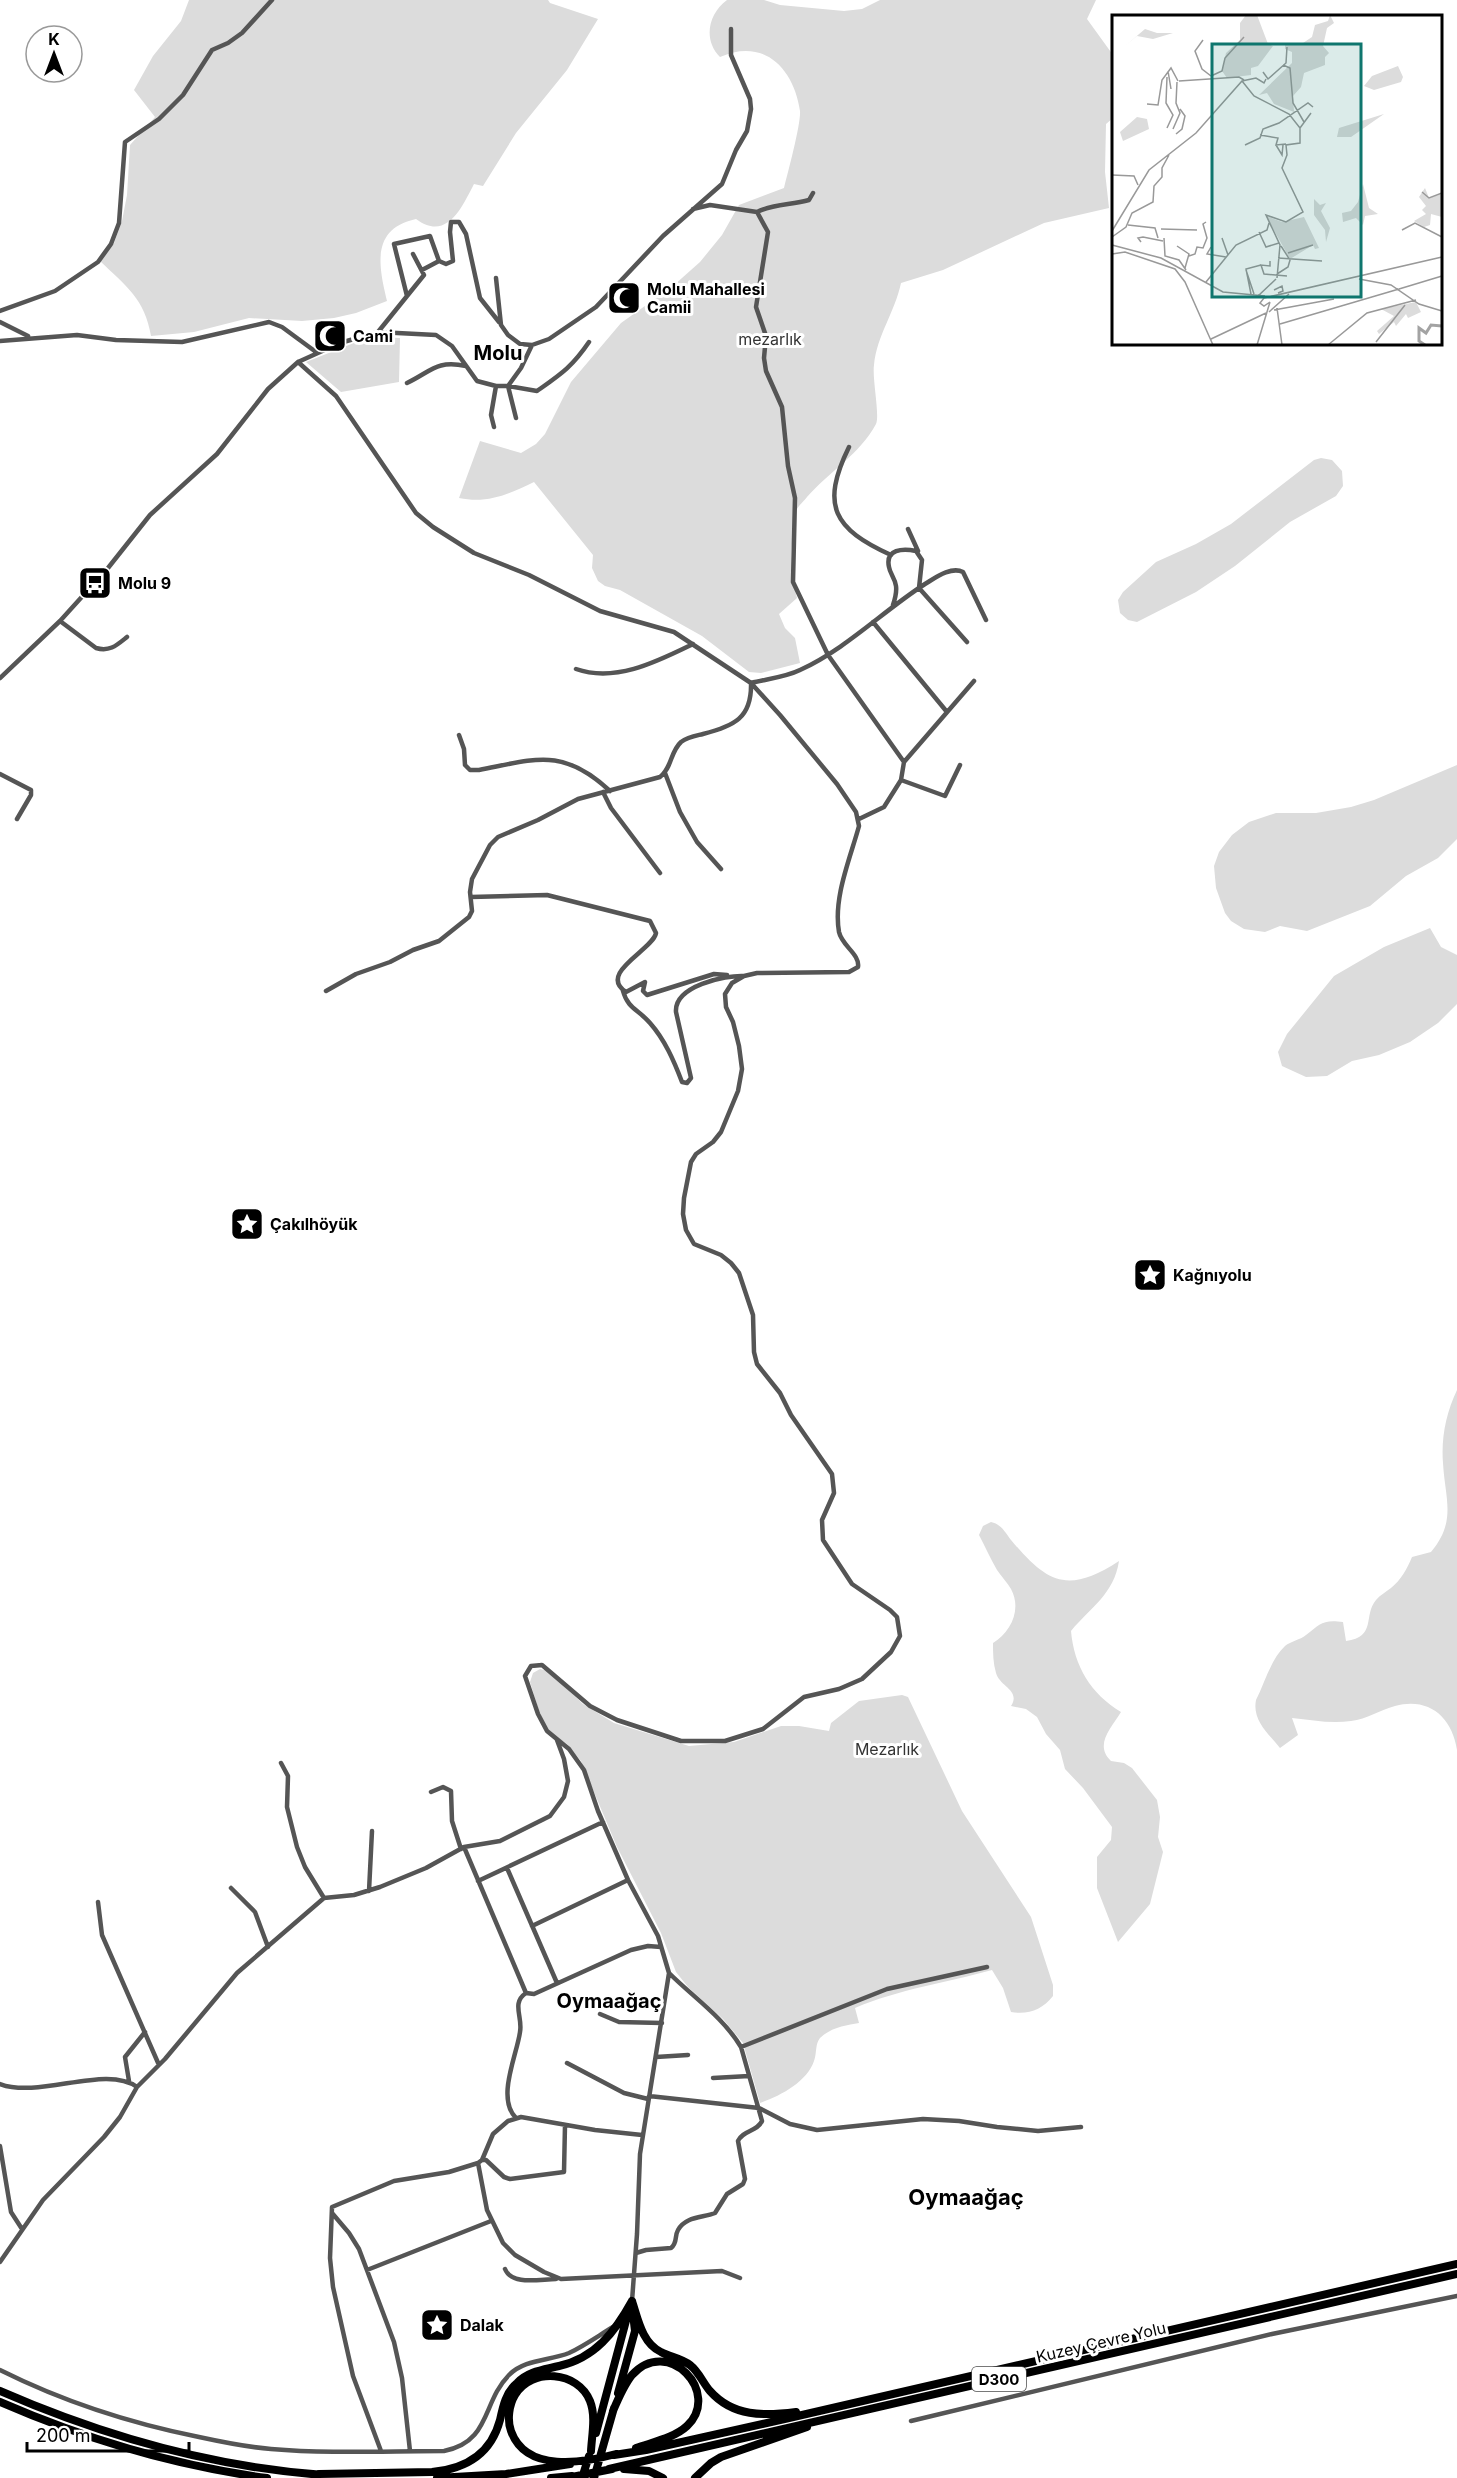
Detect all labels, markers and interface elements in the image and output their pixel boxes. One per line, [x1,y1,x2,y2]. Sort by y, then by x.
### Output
inset map [1112,15,1442,345]
north arrow [24,24,84,84]
text: K [48,29,60,49]
place label: Molu Mahallesi Camii [647,279,765,317]
mosque icon: Molu Mahallesi Camii [606,280,642,316]
mosque icon: Cami [312,318,348,354]
place label: Cami [353,326,393,346]
park label: mezarlık [738,329,802,349]
district label: Molu [474,341,522,365]
bus stop icon: Molu 9 [77,565,113,601]
place label: Molu 9 [118,573,171,593]
place icon: Çakılhöyük [229,1206,265,1242]
place label: Çakılhöyük [270,1214,358,1234]
place icon: Kağnıyolu [1132,1257,1168,1293]
place label: Kağnıyolu [1173,1265,1252,1285]
park label: Mezarlık [855,1739,919,1759]
district label: Oymaağaç [557,1989,661,2013]
district label: Oymaağaç [908,2184,1024,2210]
place icon: Dalak [419,2307,455,2343]
place label: Dalak [460,2315,504,2335]
street label: Kuzey Çevre Yolu [1034,2317,1168,2367]
road number: D300 [972,2367,1026,2391]
scale bar [27,2415,189,2453]
text: 200 m [36,2425,91,2446]

